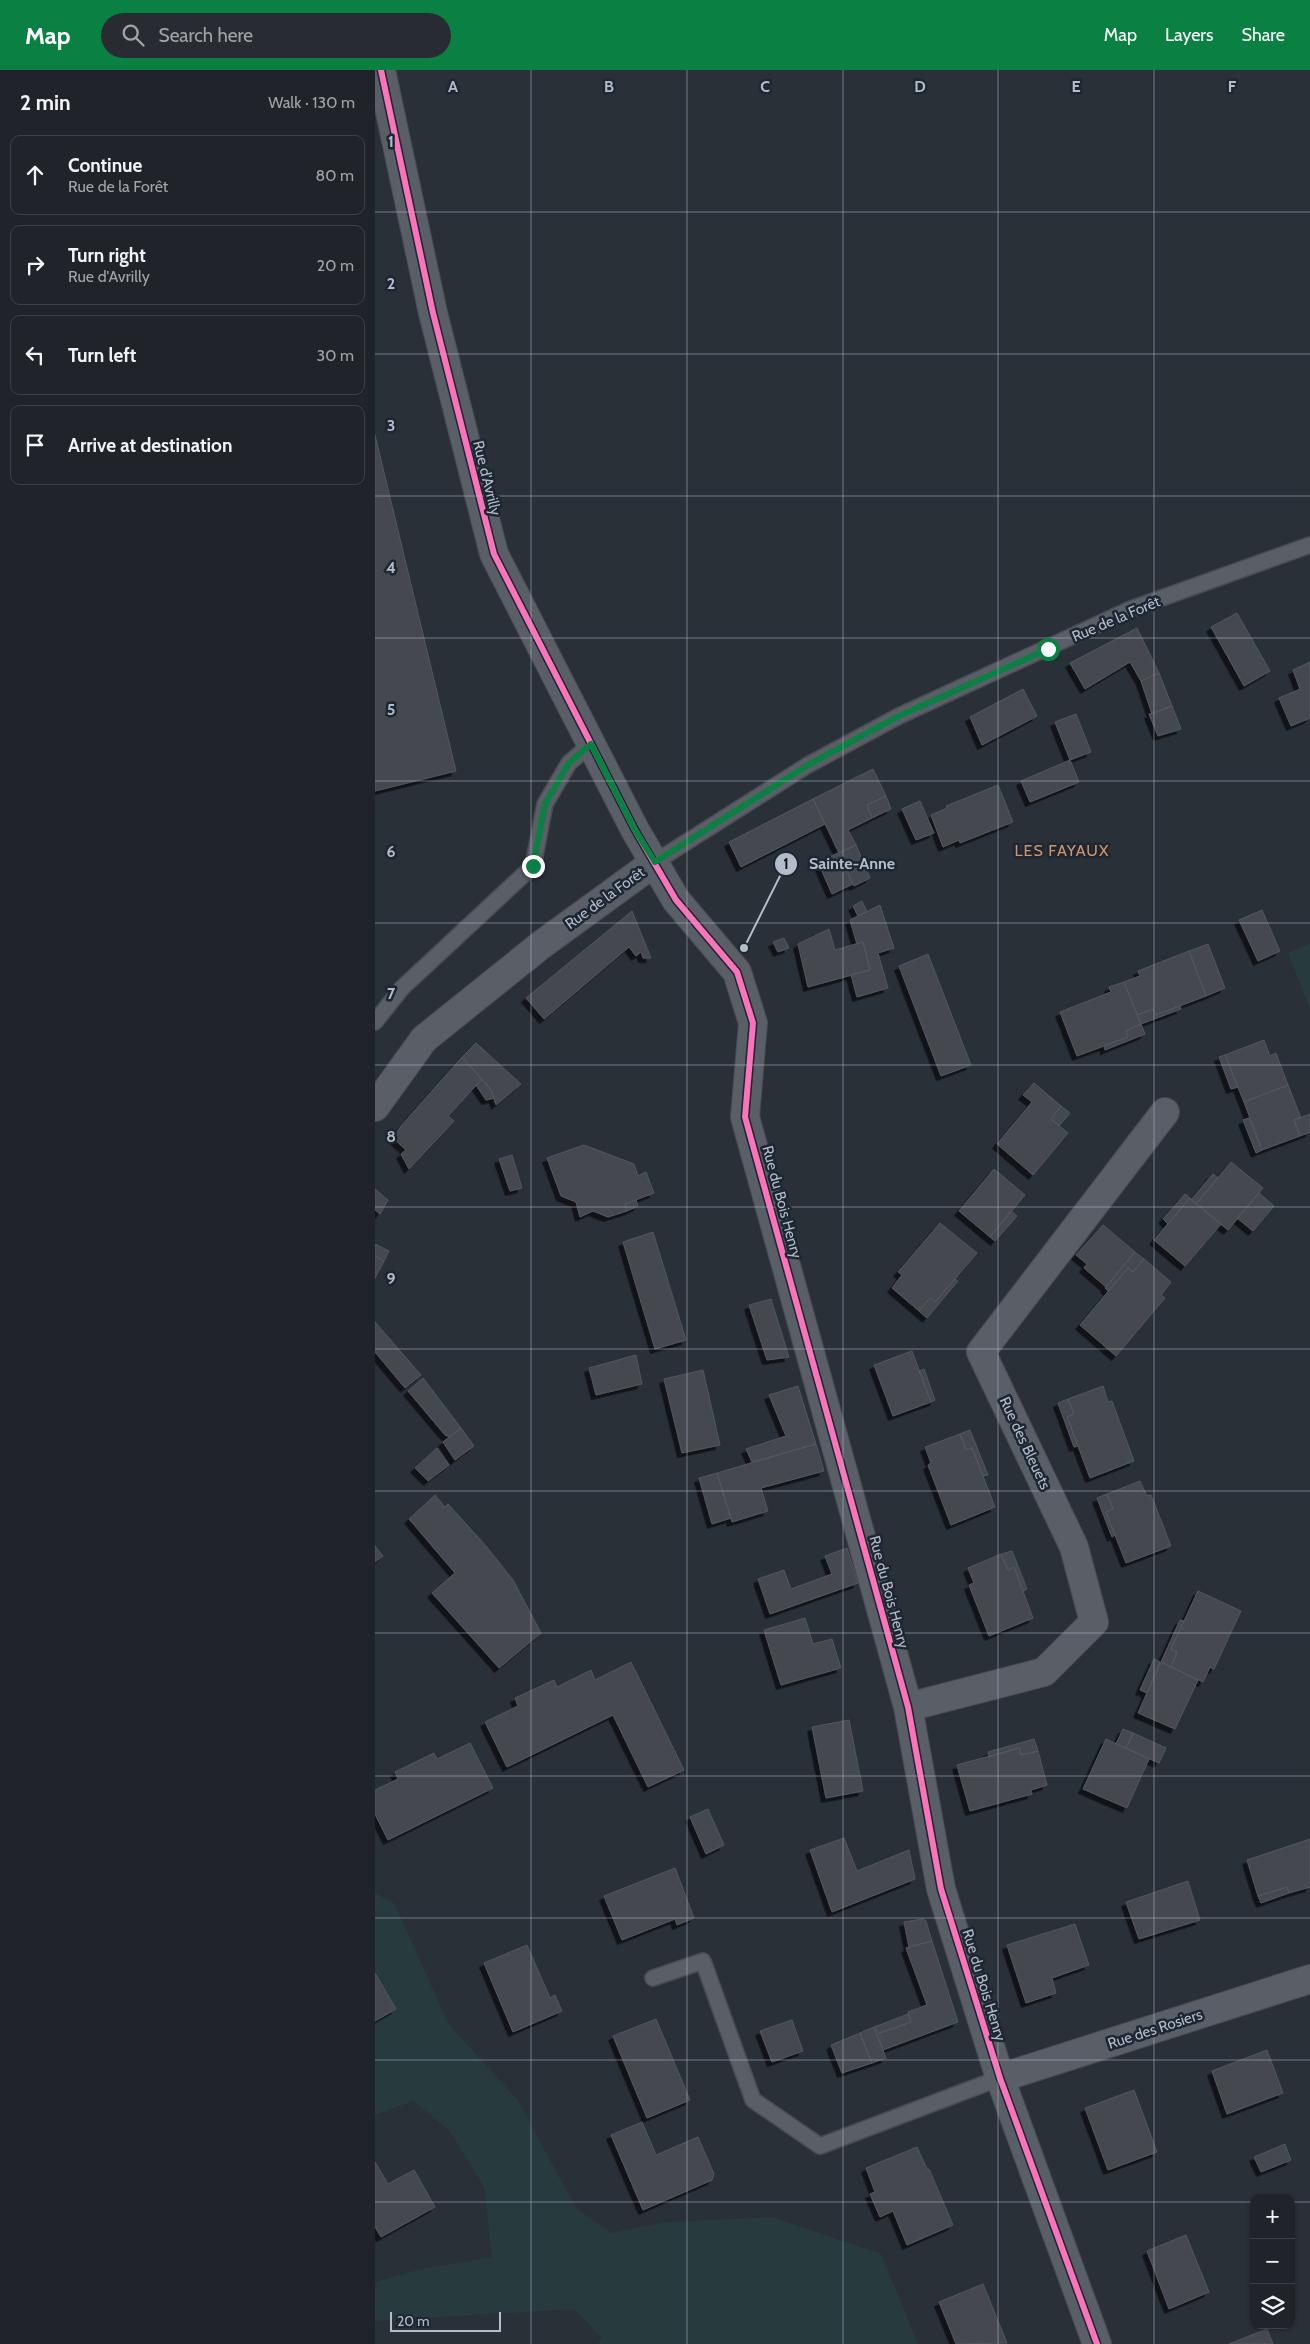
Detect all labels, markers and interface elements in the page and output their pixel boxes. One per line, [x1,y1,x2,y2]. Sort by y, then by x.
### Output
search box [101,13,451,58]
text: Map [25,21,71,50]
icon: search [119,21,147,49]
text: Search here [159,24,253,47]
text: Map [1104,24,1137,46]
text: Layers [1165,24,1214,46]
text: Share [1242,24,1285,46]
text: A [448,77,458,96]
text: B [604,77,614,96]
text: C [760,77,770,96]
text: D [914,77,926,96]
text: E [1071,77,1081,96]
text: F [1228,77,1237,96]
text: 2 min [20,90,71,115]
text: Walk · 130 m [268,93,355,112]
text: 1 [388,132,394,151]
text: Continue [68,154,142,177]
icon: ahead [21,161,49,189]
text: 80 m [316,166,354,185]
text: Rue de la Forêt [68,177,168,196]
text: Turn right [68,244,146,267]
icon: right [21,251,49,279]
text: 20 m [317,256,354,275]
text: Rue d'Avrilly [68,267,150,286]
text: 2 [387,274,395,293]
icon: left [21,341,49,369]
text: Turn left [68,344,136,367]
text: 30 m [317,346,354,365]
text: 3 [387,416,395,435]
icon: arrive [21,431,49,459]
text: Arrive at destination [68,434,232,457]
street label: Rue d'Avrilly [469,439,505,518]
text: 4 [386,558,396,577]
street label: Rue de la Forêt [1069,592,1163,646]
route start [1037,638,1060,661]
text: 5 [387,700,395,719]
district label: LES FAYAUX [1015,841,1109,860]
text: 6 [387,842,396,861]
callout: Sainte-Anne [773,848,905,879]
text: Sainte-Anne [809,854,895,873]
route end [522,855,545,878]
text: 1 [783,855,789,873]
street label: Rue de la Forêt [562,863,648,933]
text: 7 [387,984,396,1003]
text: 8 [386,1127,396,1146]
street label: Rue du Bois Henry [758,1144,806,1261]
text: 9 [387,1269,396,1288]
street label: Rue des Bleuets [996,1394,1054,1492]
street label: Rue du Bois Henry [865,1534,913,1651]
street label: Rue du Bois Henry [958,1927,1010,2044]
street label: Rue des Rosiers [1105,2005,1205,2053]
map controls [1250,2194,1295,2329]
button: + [1250,2194,1295,2239]
button: − [1250,2239,1295,2284]
button: layers [1250,2284,1295,2329]
scale bar [390,2309,501,2332]
text: 20 m [397,2312,430,2330]

